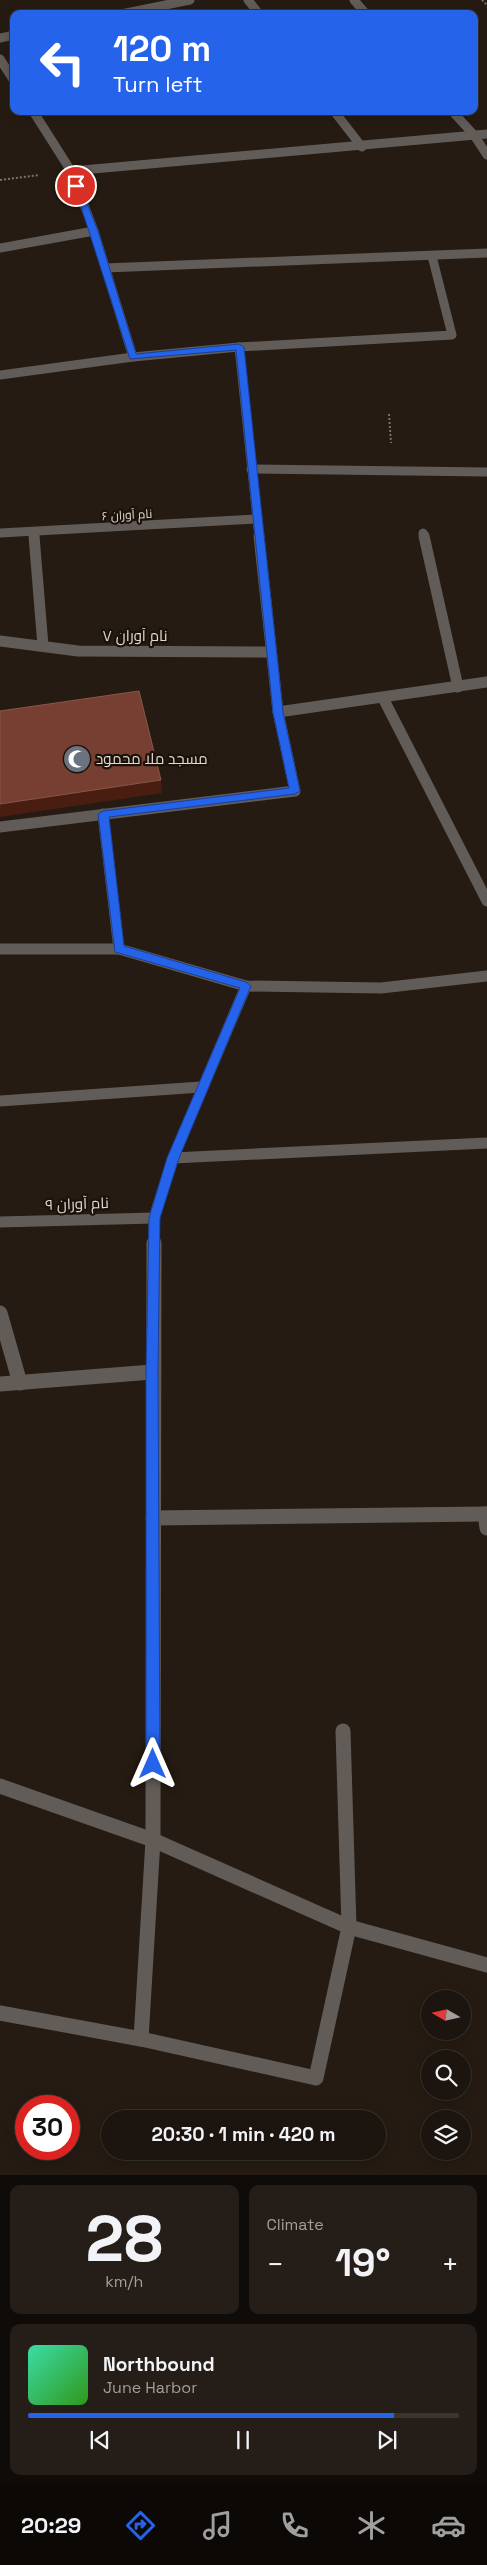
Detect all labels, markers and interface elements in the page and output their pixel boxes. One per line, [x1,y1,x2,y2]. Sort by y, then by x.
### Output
text: 120 m [113,27,211,71]
icon: left [30,30,95,95]
text: Turn left [113,70,203,98]
pin [55,165,97,207]
icon: arrive [62,172,90,200]
street label: نام آوران ۶ [101,506,153,524]
street label: نام آوران ۷ [102,626,168,646]
mosque icon: مسجد ملا محمود [62,744,92,774]
place label: مسجد ملا محمود [96,749,208,768]
street label: نام آوران ۹ [45,1193,109,1215]
position arrow [126,1737,178,1789]
north arrow [421,1990,471,2040]
map controls [421,1990,471,2160]
button: search [421,2050,471,2100]
speed limit sign: 30 [15,2095,80,2160]
button: layers [421,2110,471,2160]
text: 20:30 · 1 min · 420 m [152,2122,335,2147]
text: 28 [85,2197,163,2280]
text: Climate [267,2214,324,2235]
text: 19° [335,2239,391,2287]
text: − [267,2246,284,2282]
text: + [442,2246,459,2282]
text: km/h [105,2271,143,2292]
text: Northbound [103,2352,215,2377]
text: June Harbor [103,2377,197,2398]
icon: previous [86,2426,114,2454]
icon: pause [229,2426,257,2454]
icon: next [373,2426,401,2454]
icon: directions [123,2508,158,2543]
icon: music [200,2508,235,2543]
icon: phone [277,2508,312,2543]
icon: climate [354,2508,389,2543]
icon: car [431,2508,466,2543]
text: 20:29 [21,2511,81,2539]

